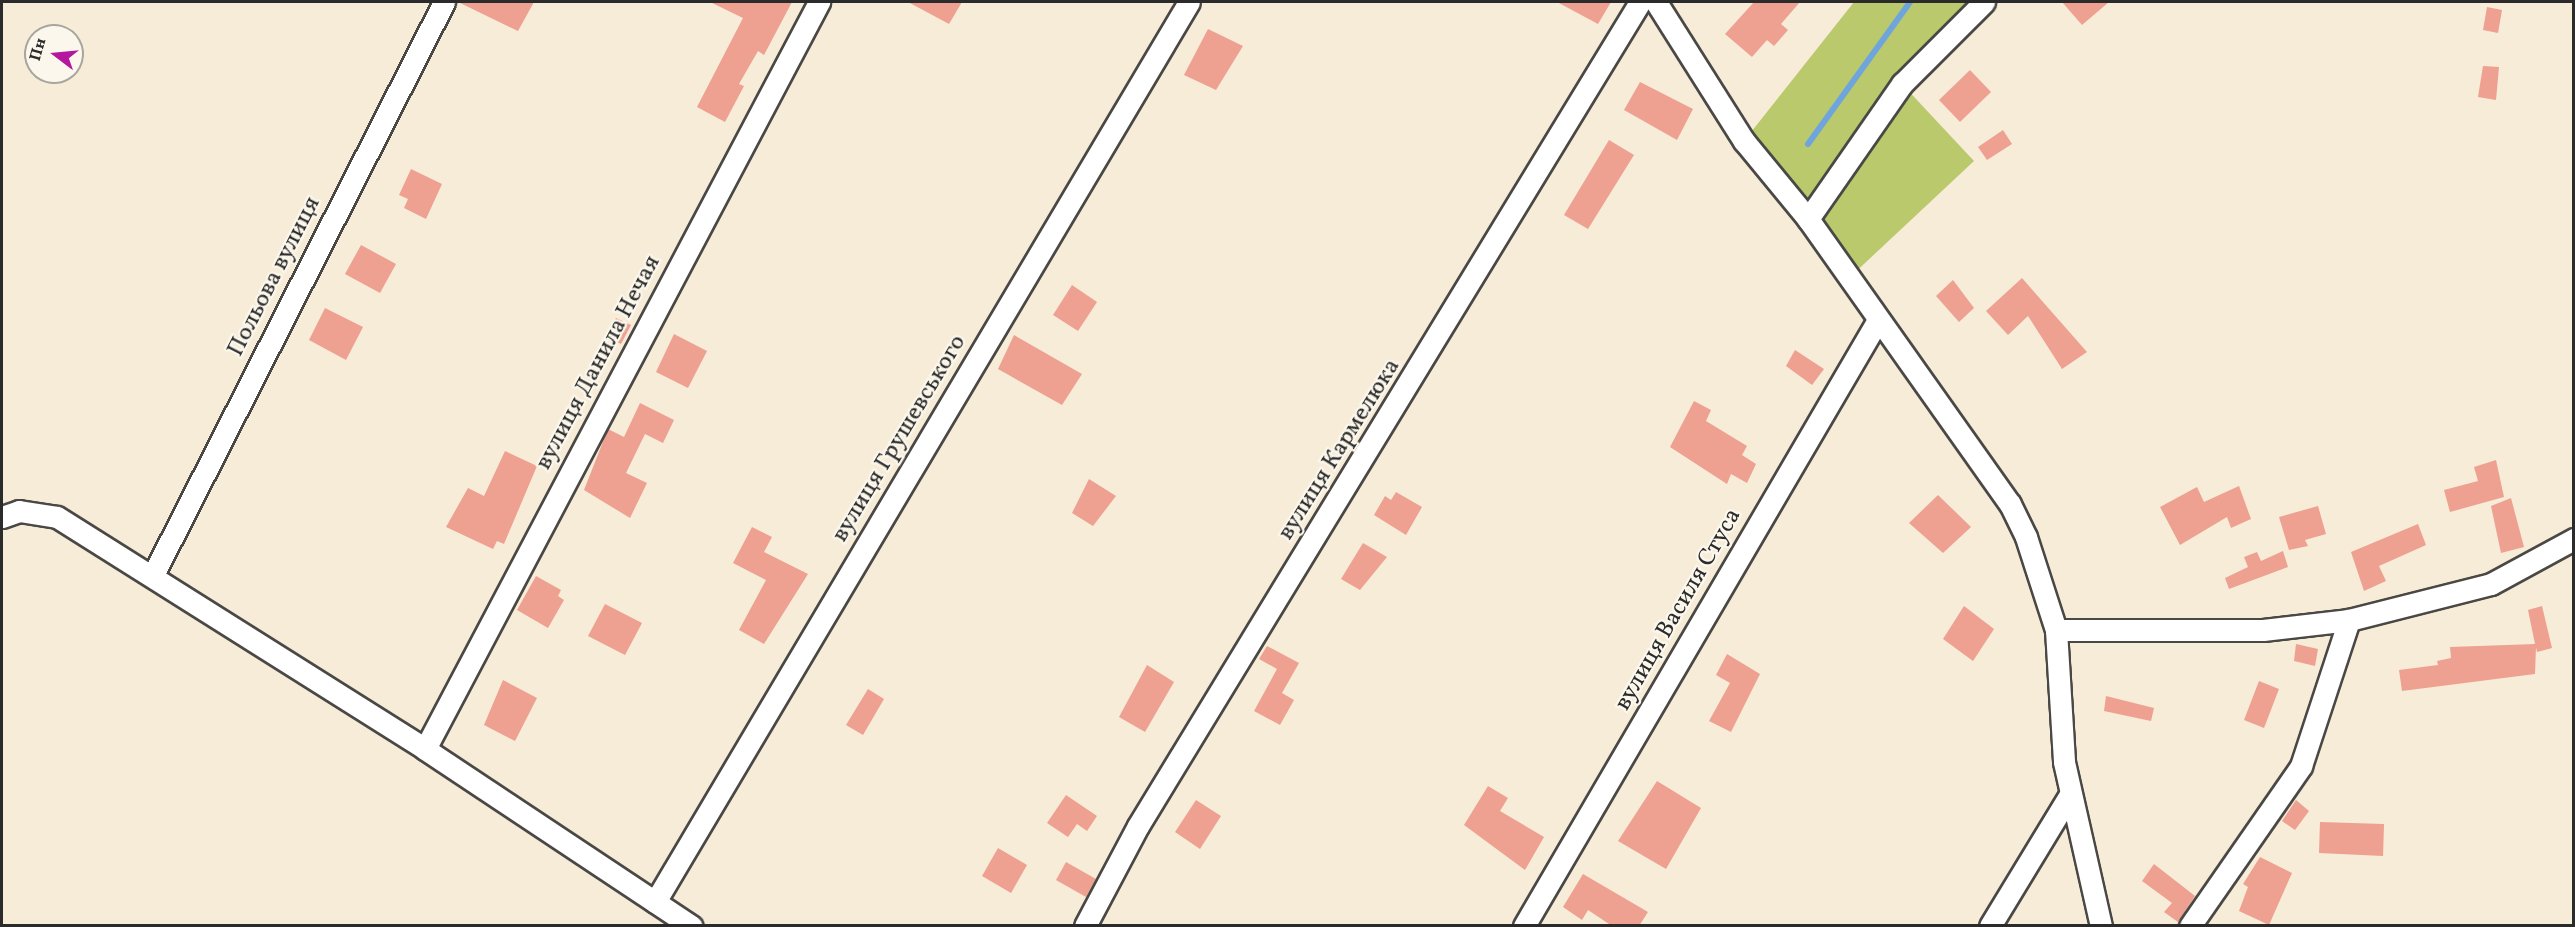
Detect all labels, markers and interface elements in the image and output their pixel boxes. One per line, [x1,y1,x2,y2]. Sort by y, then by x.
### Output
north arrow [24,24,84,84]
text: Пн [25,36,52,64]
street label: Польова вулиця [222,192,328,362]
street label: вулиця Данила Нечая [530,251,668,475]
street label: вулиця Грушевського [827,330,973,548]
street label: вулиця Кармелюка [1273,354,1407,546]
street label: вулиця Василя Стуса [1609,504,1749,716]

